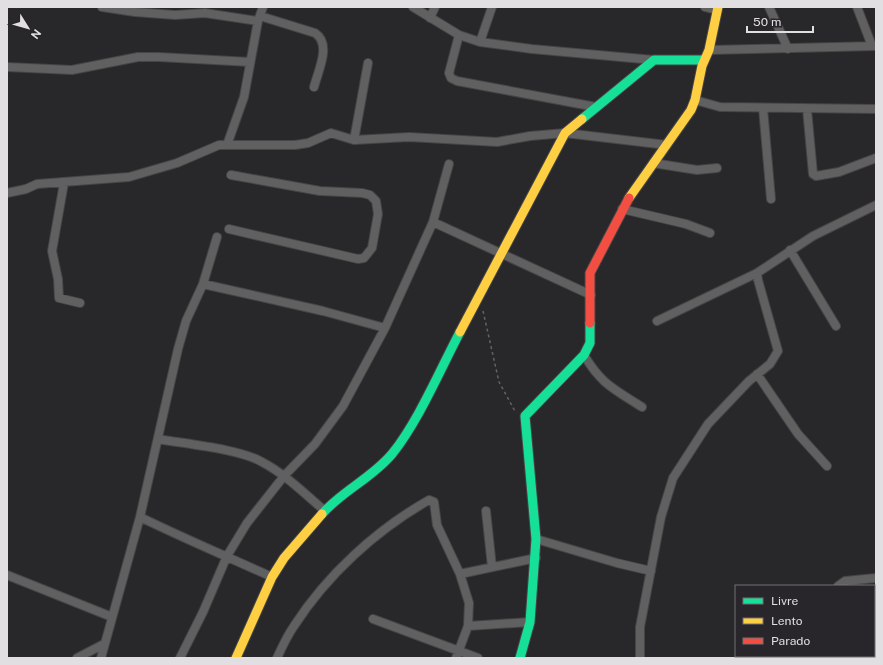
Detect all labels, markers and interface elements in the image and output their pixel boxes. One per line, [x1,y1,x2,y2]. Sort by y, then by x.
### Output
north arrow [8,8,48,48]
scale bar [747,8,813,34]
text: 50 m [753,15,781,29]
text: N [29,27,43,41]
legend [735,585,875,657]
text: Livre [771,594,799,608]
text: Lento [771,614,803,628]
text: Parado [771,634,810,648]

